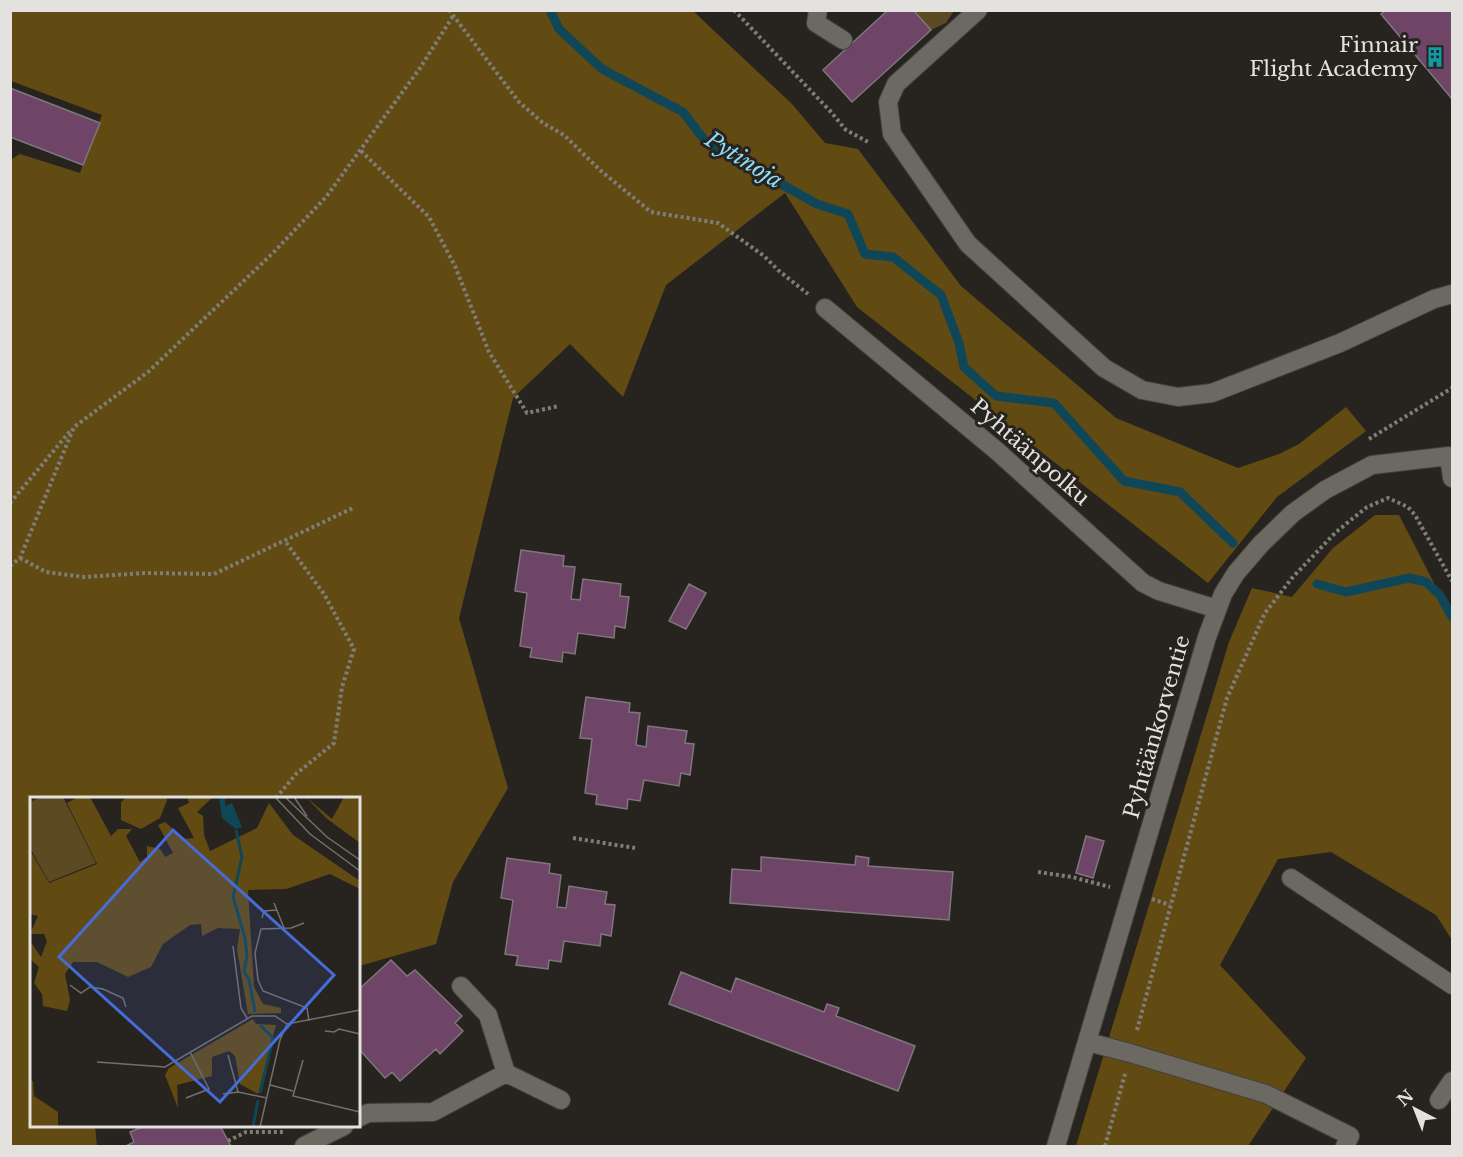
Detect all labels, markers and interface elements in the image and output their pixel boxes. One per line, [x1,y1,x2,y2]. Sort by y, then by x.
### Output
place label: Finnair Flight Academy [1249,32,1419,82]
building icon: Finnair Flight Academy [1423,45,1447,69]
water label: Pytinoja [700,125,788,194]
street label: Pyhtäänpolku [965,393,1095,511]
street label: Pyhtäänkorventie [1118,632,1196,822]
inset map [30,797,360,1127]
north arrow [1385,1079,1445,1139]
text: N [1393,1085,1417,1110]

